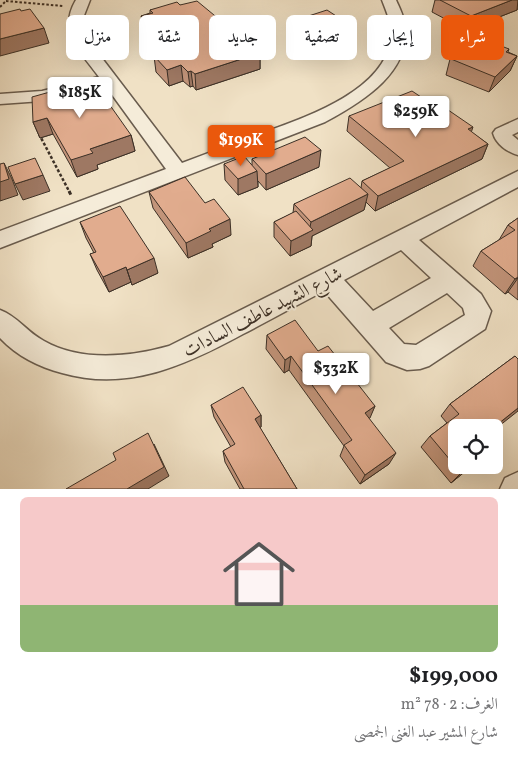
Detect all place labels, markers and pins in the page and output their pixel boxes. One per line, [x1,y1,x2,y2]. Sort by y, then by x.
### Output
pin: $185K [45,76,115,119]
pin: $259K [381,96,451,138]
pin: $199K [206,124,276,167]
pin: $332K [301,352,371,395]

